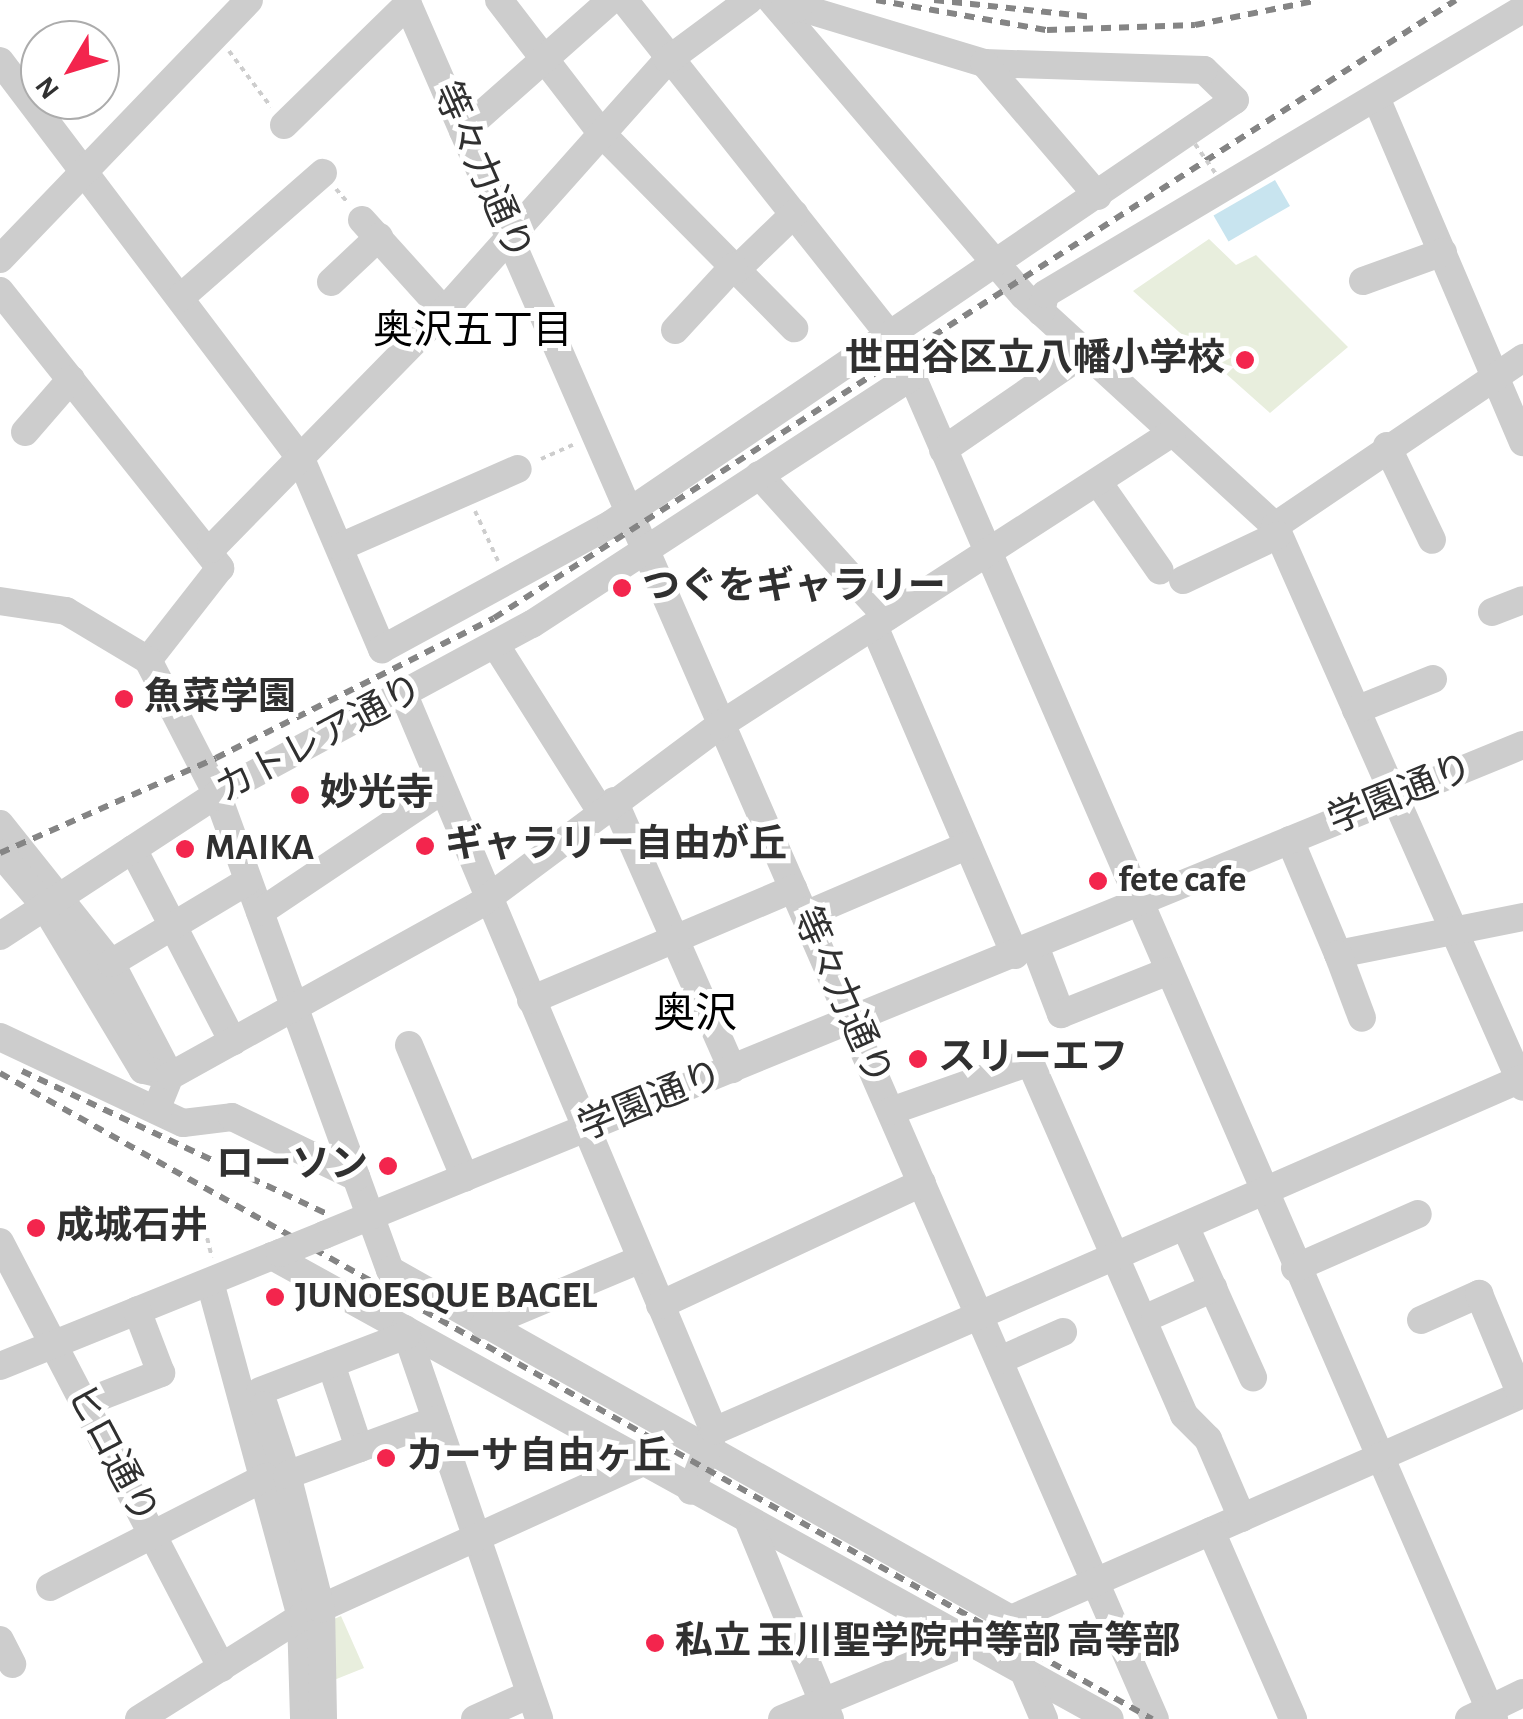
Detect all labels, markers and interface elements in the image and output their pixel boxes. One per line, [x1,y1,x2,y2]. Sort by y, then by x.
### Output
north arrow [20,20,120,120]
text: N [31,71,65,104]
street label: 等々力通り [422,76,540,268]
district label: 奥沢五丁目 [373,307,573,355]
place label: 世田谷区立八幡小学校 [845,337,1225,383]
marker: 世田谷区立八幡小学校 [1234,349,1256,371]
place label: つぐをギャラリー [642,565,946,611]
marker: つぐをギャラリー [611,577,633,599]
street label: カトレア通り [209,666,431,814]
place label: 魚菜学園 [144,676,296,722]
marker: 魚菜学園 [113,688,135,710]
street label: 学園通り [1322,745,1480,845]
place label: 妙光寺 [320,772,434,818]
marker: 妙光寺 [289,784,311,806]
place label: ギャラリー自由が丘 [445,823,787,869]
place label: MAIKA [205,826,314,872]
marker: ギャラリー自由が丘 [414,835,436,857]
marker: MAIKA [174,838,196,860]
place label: fete cafe [1118,858,1247,904]
marker: fete cafe [1087,870,1109,892]
street label: 等々力通り [782,901,900,1093]
district label: 奥沢 [653,989,737,1039]
place label: スリーエフ [938,1036,1128,1082]
marker: スリーエフ [907,1048,929,1070]
street label: 学園通り [572,1052,730,1152]
place label: ローソン [216,1143,368,1189]
marker: ローソン [377,1155,399,1177]
place label: 成城石井 [56,1205,208,1251]
marker: 成城石井 [25,1217,47,1239]
place label: JUNOESQUE BAGEL [295,1274,597,1320]
marker: JUNOESQUE BAGEL [264,1286,286,1308]
street label: ヒロ通り [55,1377,167,1533]
place label: カーサ自由ヶ丘 [406,1435,672,1481]
marker: カーサ自由ヶ丘 [375,1447,397,1469]
place label: 私立 玉川聖学院中等部 高等部 [675,1620,1180,1666]
marker: 私立 玉川聖学院中等部 高等部 [644,1632,666,1654]

